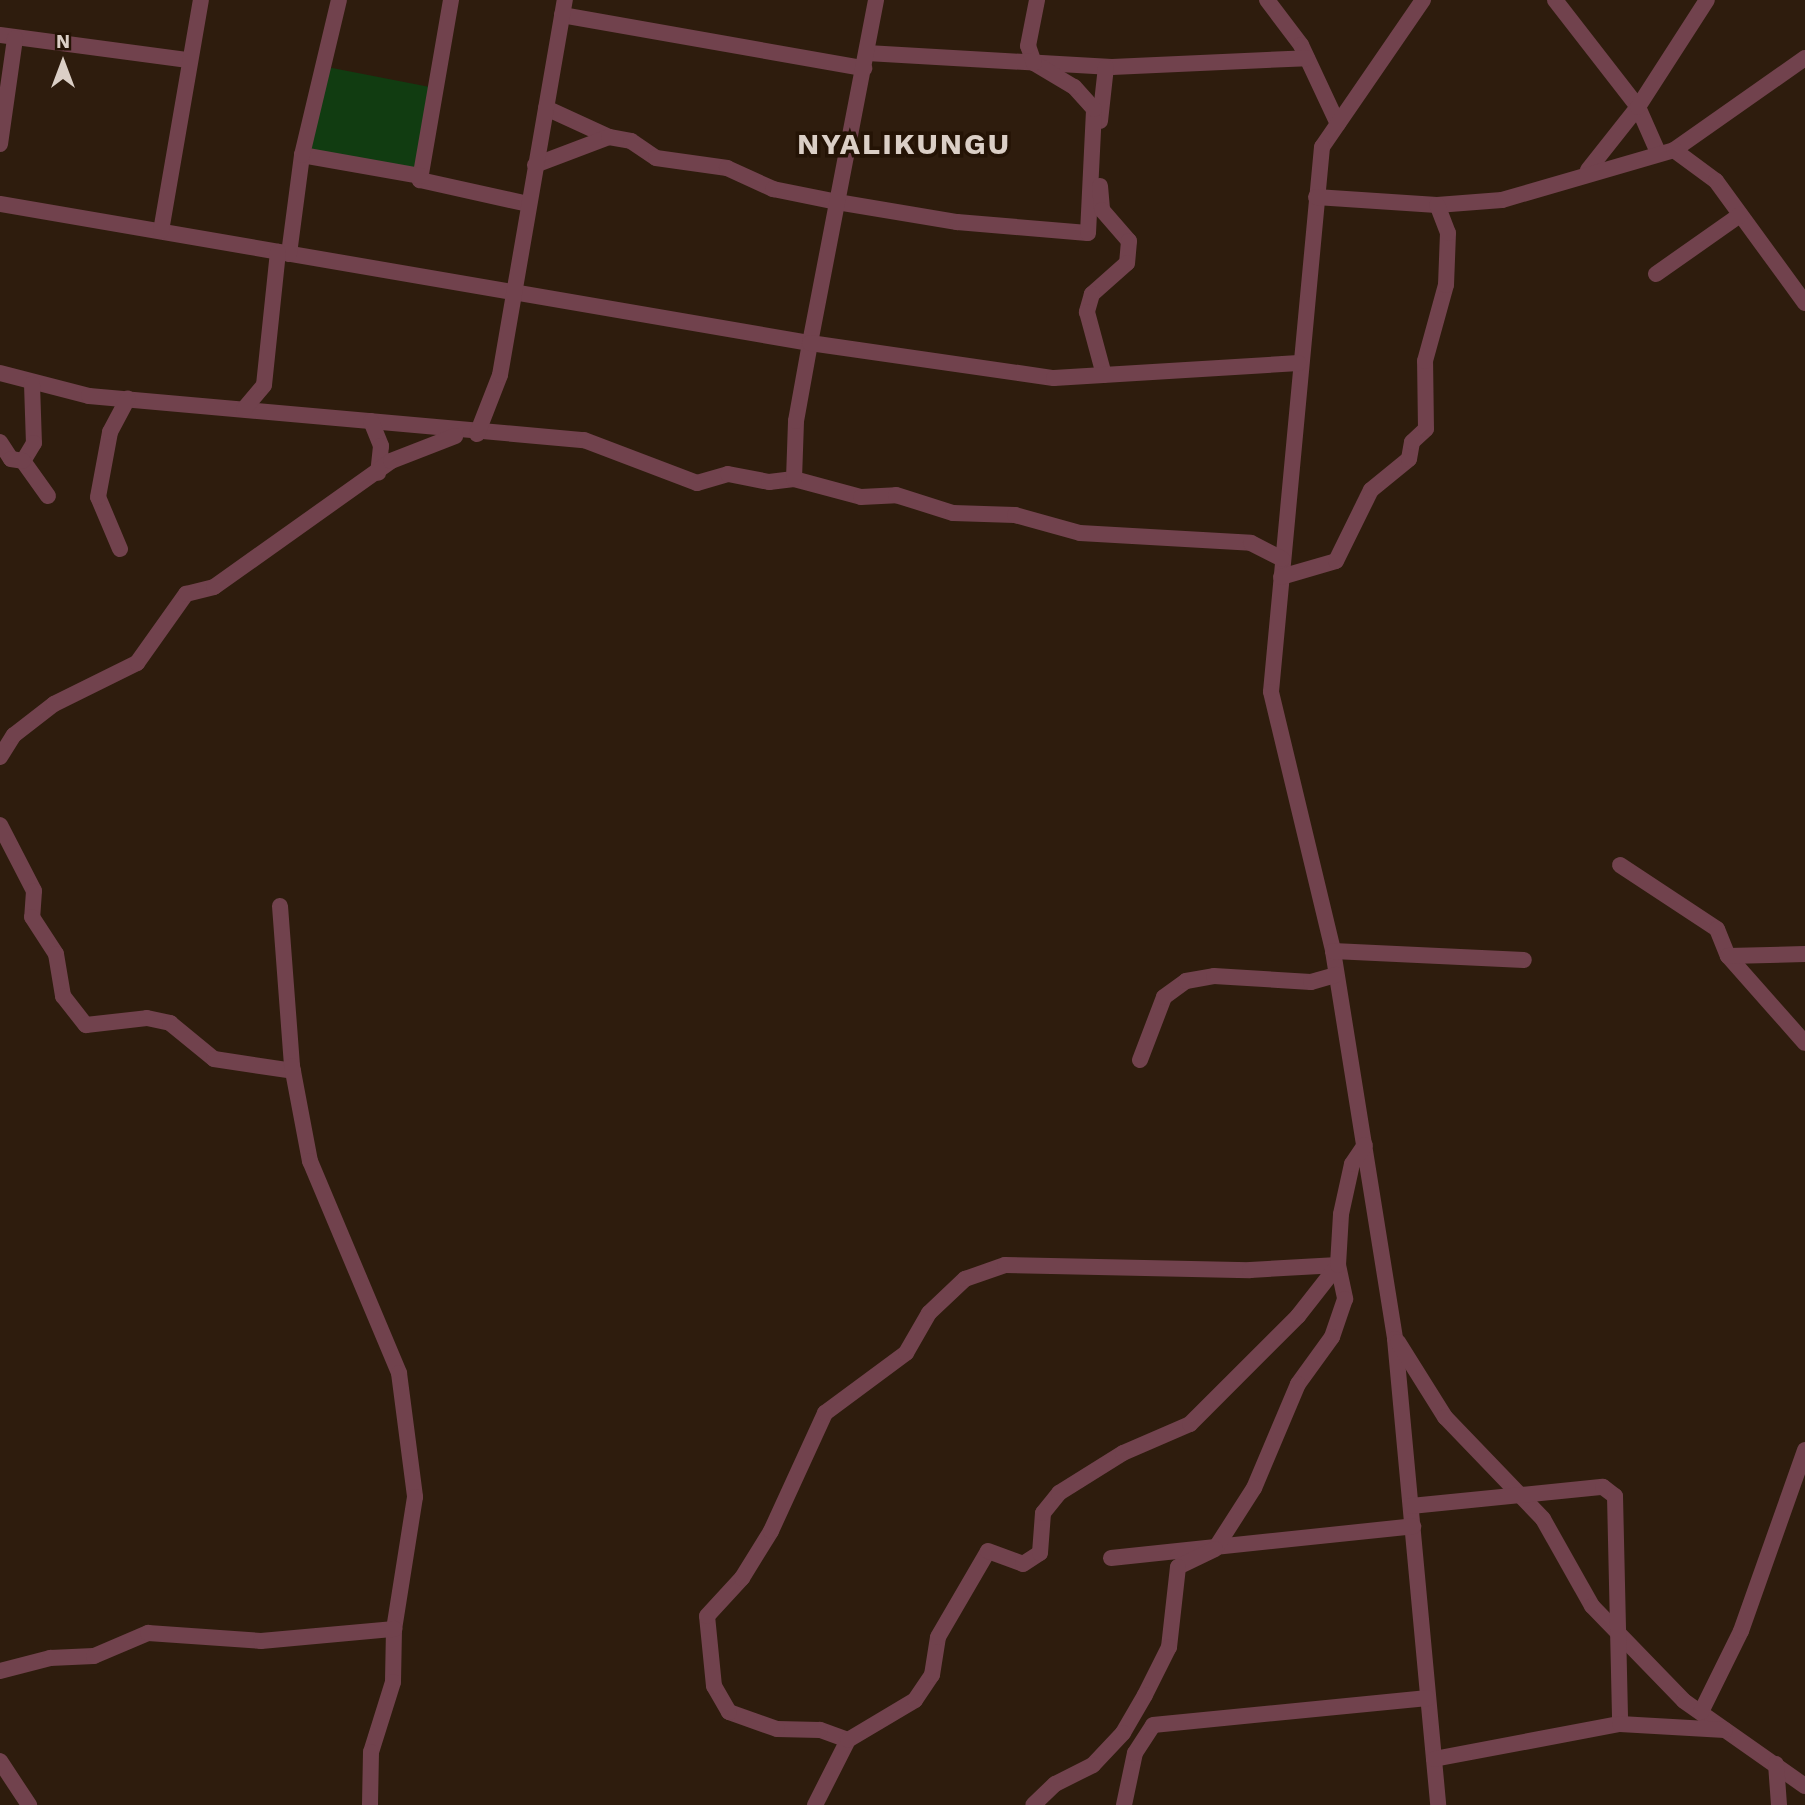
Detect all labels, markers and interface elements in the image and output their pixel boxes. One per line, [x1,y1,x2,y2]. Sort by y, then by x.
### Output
north arrow [28,28,98,98]
text: N [56,30,70,53]
district label: NYALIKUNGU [798,126,1010,162]

